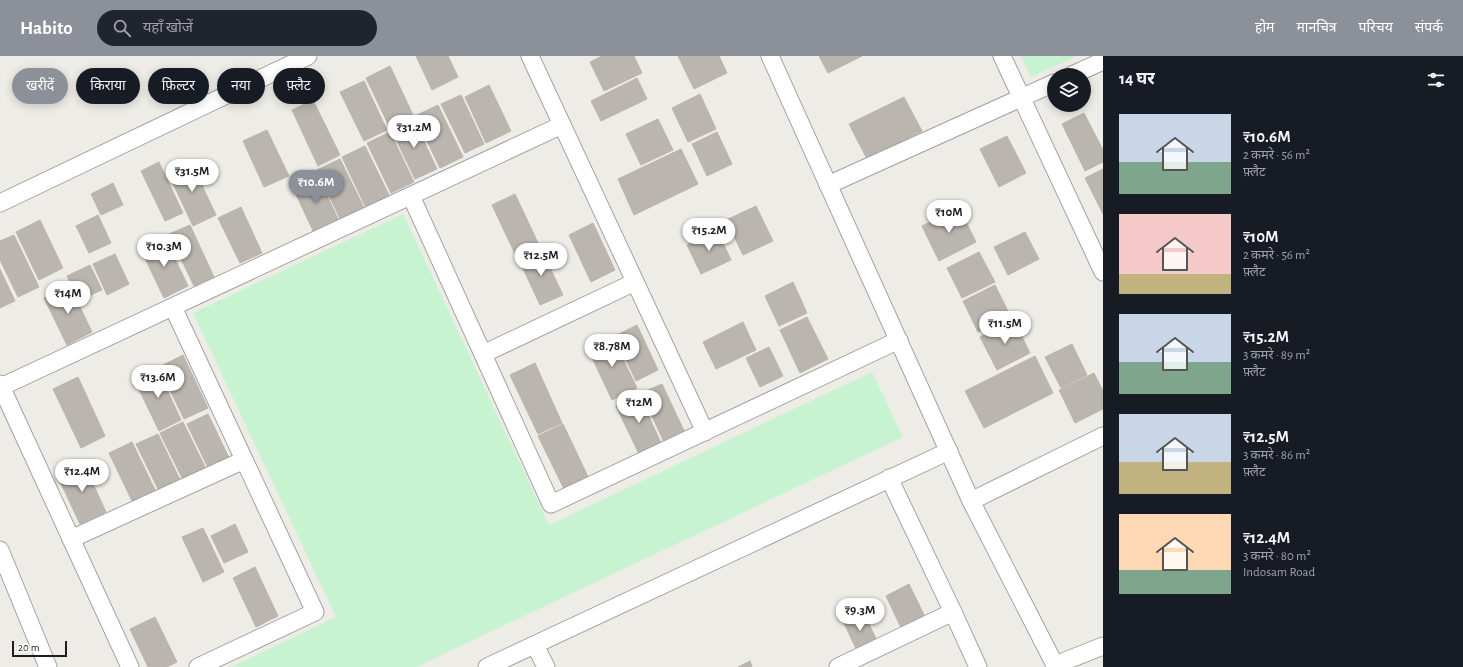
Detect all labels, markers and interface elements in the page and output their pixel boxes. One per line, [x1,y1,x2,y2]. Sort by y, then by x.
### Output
search box [97,10,377,46]
icon: search [111,17,133,39]
text: Habito [20,19,73,38]
text: यहाँ खोजें [143,20,193,35]
text: होम [1255,21,1274,35]
text: मानचित्र [1296,21,1337,35]
text: परिचय [1359,21,1393,35]
text: संपर्क [1415,21,1443,35]
chip: खरीदें [12,68,68,104]
chip: किराया [76,68,140,104]
chip: फ़िल्टर [148,68,209,104]
chip: नया [217,68,265,104]
chip: फ़्लैट [273,68,325,104]
map controls [1047,68,1091,112]
button: layers [1047,68,1091,112]
icon: filters [1425,69,1447,91]
text: 14 घर [1119,70,1155,87]
pin: ₹31.2M [381,115,447,149]
text: ₹31.2M [396,121,432,134]
text: ₹10.6M [1243,128,1291,145]
icon: home [1151,130,1199,178]
text: 2 कमरे · 56 m² [1243,149,1310,162]
pin: ₹31.5M [159,159,225,193]
text: ₹31.5M [175,165,209,178]
text: फ़्लैट [1243,166,1266,179]
pin: ₹10.6M [283,170,349,204]
text: ₹10.6M [298,176,334,189]
pin: ₹10M [925,200,973,234]
text: ₹10M [935,206,963,219]
pin: ₹15.2M [676,218,742,252]
text: ₹15.2M [691,224,727,237]
text: ₹10M [1243,228,1279,245]
icon: home [1151,230,1199,278]
pin: ₹10.3M [131,234,197,268]
text: ₹10.3M [146,240,182,253]
pin: ₹12.5M [508,243,574,277]
text: ₹12.5M [523,249,559,262]
text: 2 कमरे · 56 m² [1243,249,1310,262]
text: फ़्लैट [1243,266,1266,279]
pin: ₹14M [44,281,92,315]
text: ₹14M [54,287,82,300]
pin: ₹11.5M [972,311,1038,345]
text: ₹11.5M [988,317,1022,330]
text: ₹15.2M [1243,328,1289,345]
icon: home [1151,330,1199,378]
pin: ₹8.78M [579,334,645,368]
text: ₹8.78M [593,340,631,353]
text: 3 कमरे · 89 m² [1243,349,1310,362]
pin: ₹13.6M [125,365,191,399]
text: फ़्लैट [1243,366,1266,379]
text: ₹13.6M [140,371,176,384]
pin: ₹12M [615,390,663,424]
text: ₹12M [626,396,652,409]
text: ₹12.5M [1243,428,1289,445]
icon: home [1151,430,1199,478]
text: 3 कमरे · 86 m² [1243,449,1310,462]
pin: ₹12.4M [49,459,115,493]
text: ₹12.4M [64,465,100,478]
text: फ़्लैट [1243,466,1266,479]
text: ₹12.4M [1243,529,1290,546]
icon: home [1151,530,1199,578]
text: 3 कमरे · 80 m² [1243,550,1311,563]
text: Indosam Road [1243,566,1315,579]
pin: ₹9.3M [832,598,888,632]
text: ₹9.3M [845,604,875,617]
scale bar [12,639,67,658]
text: 20 m [18,642,39,653]

